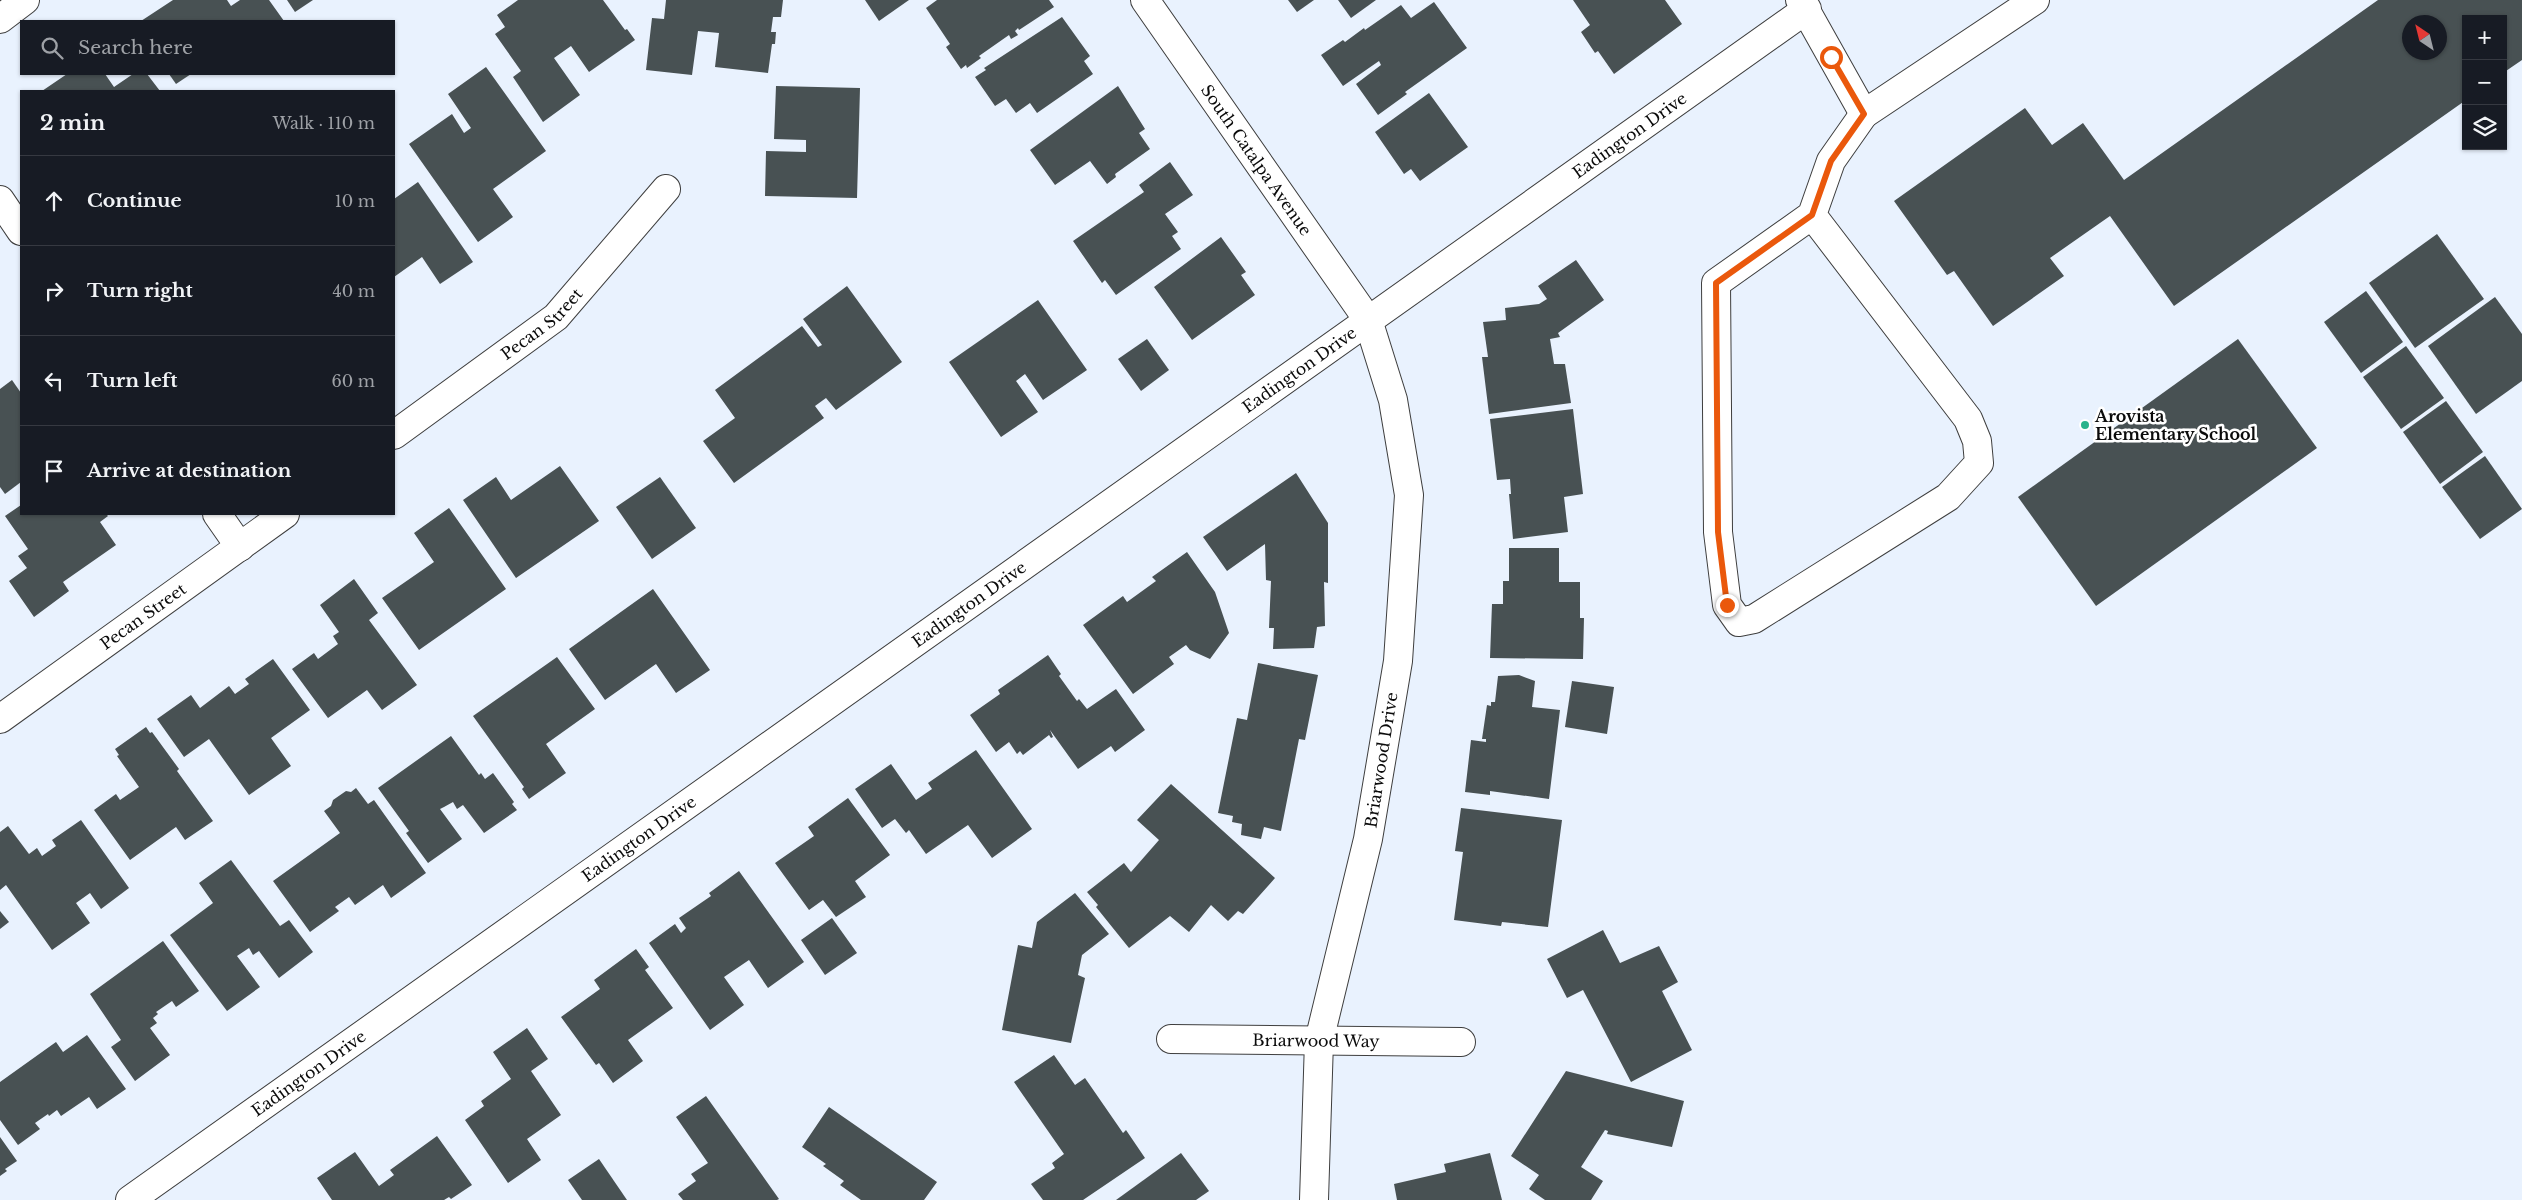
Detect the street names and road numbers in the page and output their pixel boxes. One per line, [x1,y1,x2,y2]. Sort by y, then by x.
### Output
street label: South Catalpa Avenue [1197,81,1316,239]
street label: Eadington Drive [1568,88,1690,183]
street label: Pecan Street [497,284,586,364]
street label: Eadington Drive [1238,322,1360,417]
street label: Eadington Drive [908,557,1030,652]
street label: Pecan Street [96,579,190,654]
street label: Briarwood Drive [1360,691,1402,829]
street label: Eadington Drive [578,791,700,886]
street label: Eadington Drive [248,1026,370,1121]
street label: Briarwood Way [1252,1030,1380,1051]

